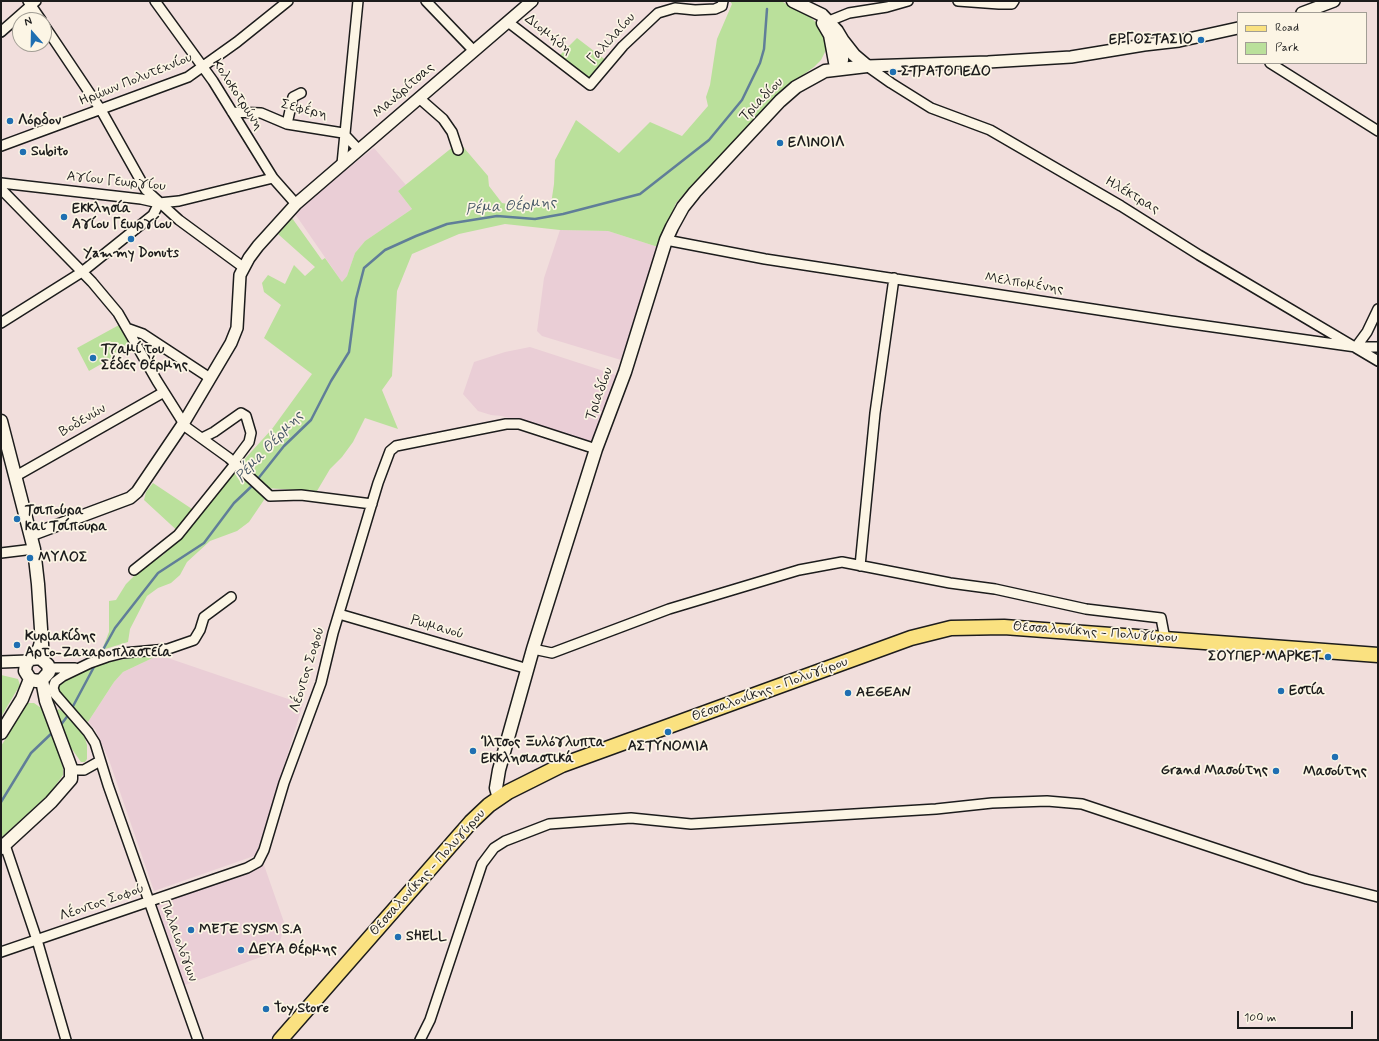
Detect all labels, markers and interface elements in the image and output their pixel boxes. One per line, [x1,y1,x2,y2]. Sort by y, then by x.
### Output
street label: Γαλιλαίου [584,10,640,68]
street label: Διομήδη [521,11,575,59]
north arrow [12,12,52,52]
legend [1237,12,1367,64]
text: N [22,14,34,29]
text: Road [1275,20,1299,36]
place label: ΕΡΓΟΣΤΑΣΙΟ [1109,32,1193,48]
marker: ΕΡΓΟΣΤΑΣΙΟ [1196,35,1206,45]
text: Park [1275,40,1299,56]
street label: Ηρώων Πολυτεχνίου [77,50,195,110]
street label: Κολοκοτρώνη [208,56,266,134]
street label: Μανδρίτσας [370,60,438,122]
place label: ΣΤΡΑΤΟΠΕΔΟ [901,64,991,80]
marker: ΣΤΡΑΤΟΠΕΔΟ [888,67,898,77]
street label: Τριαδίου [737,75,787,125]
street label: Σεφέρη [279,96,329,124]
place label: Λόρδον [18,113,61,129]
marker: Λόρδον [5,116,15,126]
place label: ΕΛΙΝΟΙΛ [788,135,844,151]
marker: ΕΛΙΝΟΙΛ [775,138,785,148]
place label: Subito [31,144,68,160]
marker: Subito [18,147,28,157]
street label: Αγίου Γεωργίου [66,168,166,196]
street label: Ηλέκτρας [1102,174,1162,218]
water label: Ρέμα Θέρμης [465,194,557,220]
place label: Εκκλησία Αγίου Γεωργίου [72,201,172,234]
marker: Εκκλησία Αγίου Γεωργίου [59,212,69,222]
marker: Yammy Donuts [126,234,136,244]
place label: Yammy Donuts [83,246,179,262]
street label: Μελπομένης [983,269,1065,299]
place label: Τζαμί του Σέδες Θέρμης [101,342,188,374]
marker: Τζαμί του Σέδες Θέρμης [88,353,98,363]
street label: Τριαδίου [583,365,617,423]
street label: Βοδενών [57,401,109,441]
water label: Ρέμα Θέρμης [232,408,308,486]
place label: Τσιπούρα και Τσίπουρα [25,503,107,536]
marker: Τσιπούρα και Τσίπουρα [12,514,22,524]
place label: ΜΥΛΟΣ [38,550,87,566]
marker: ΜΥΛΟΣ [25,553,35,563]
street label: Ρωμανού [408,612,466,644]
street label: Θεσσαλονίκης - Πολυγύρου [1012,619,1178,647]
street label: Λέοντος Σοφού [287,625,329,715]
place label: Κυριακίδης Αρτο-Ζαχαροπλαστεία [25,629,171,662]
marker: Κυριακίδης Αρτο-Ζαχαροπλαστεία [12,640,22,650]
place label: ΣΟΥΠΕΡ ΜΑΡΚΕΤ [1208,649,1320,665]
marker: ΣΟΥΠΕΡ ΜΑΡΚΕΤ [1323,652,1333,662]
street label: Θεσσαλονίκης - Πολυγύρου [690,654,850,726]
place label: Εστία [1289,683,1325,699]
place label: AEGEAN [856,685,911,701]
marker: Εστία [1276,686,1286,696]
marker: AEGEAN [843,688,853,698]
marker: ΑΣΤΥΝΟΜΙΑ [663,727,673,737]
place label: Ίλτσος Ξυλόγλυπτα Εκκλησιαστικά [481,735,605,768]
place label: ΑΣΤΥΝΟΜΙΑ [628,739,708,755]
marker: Ίλτσος Ξυλόγλυπτα Εκκλησιαστικά [468,746,478,756]
marker: Μασούτης [1330,752,1340,762]
place label: Grand Μασούτης [1161,763,1268,779]
place label: Μασούτης [1303,764,1367,780]
marker: Grand Μασούτης [1271,766,1281,776]
street label: Θεσσαλονίκης - Πολυγύρου [367,806,489,940]
street label: Λέοντος Σοφού [57,881,147,925]
street label: Παλαιολόγων [155,898,201,984]
place label: METE SYSM S.A [199,922,302,938]
marker: METE SYSM S.A [186,925,196,935]
place label: SHELL [406,929,447,945]
marker: SHELL [393,932,403,942]
place label: ΔΕΥΑ Θέρμης [249,942,337,958]
marker: ΔΕΥΑ Θέρμης [236,945,246,955]
place label: Toy Store [274,1001,329,1017]
scale bar [1239,1003,1355,1029]
marker: Toy Store [261,1004,271,1014]
text: 100 m [1244,1010,1276,1026]

